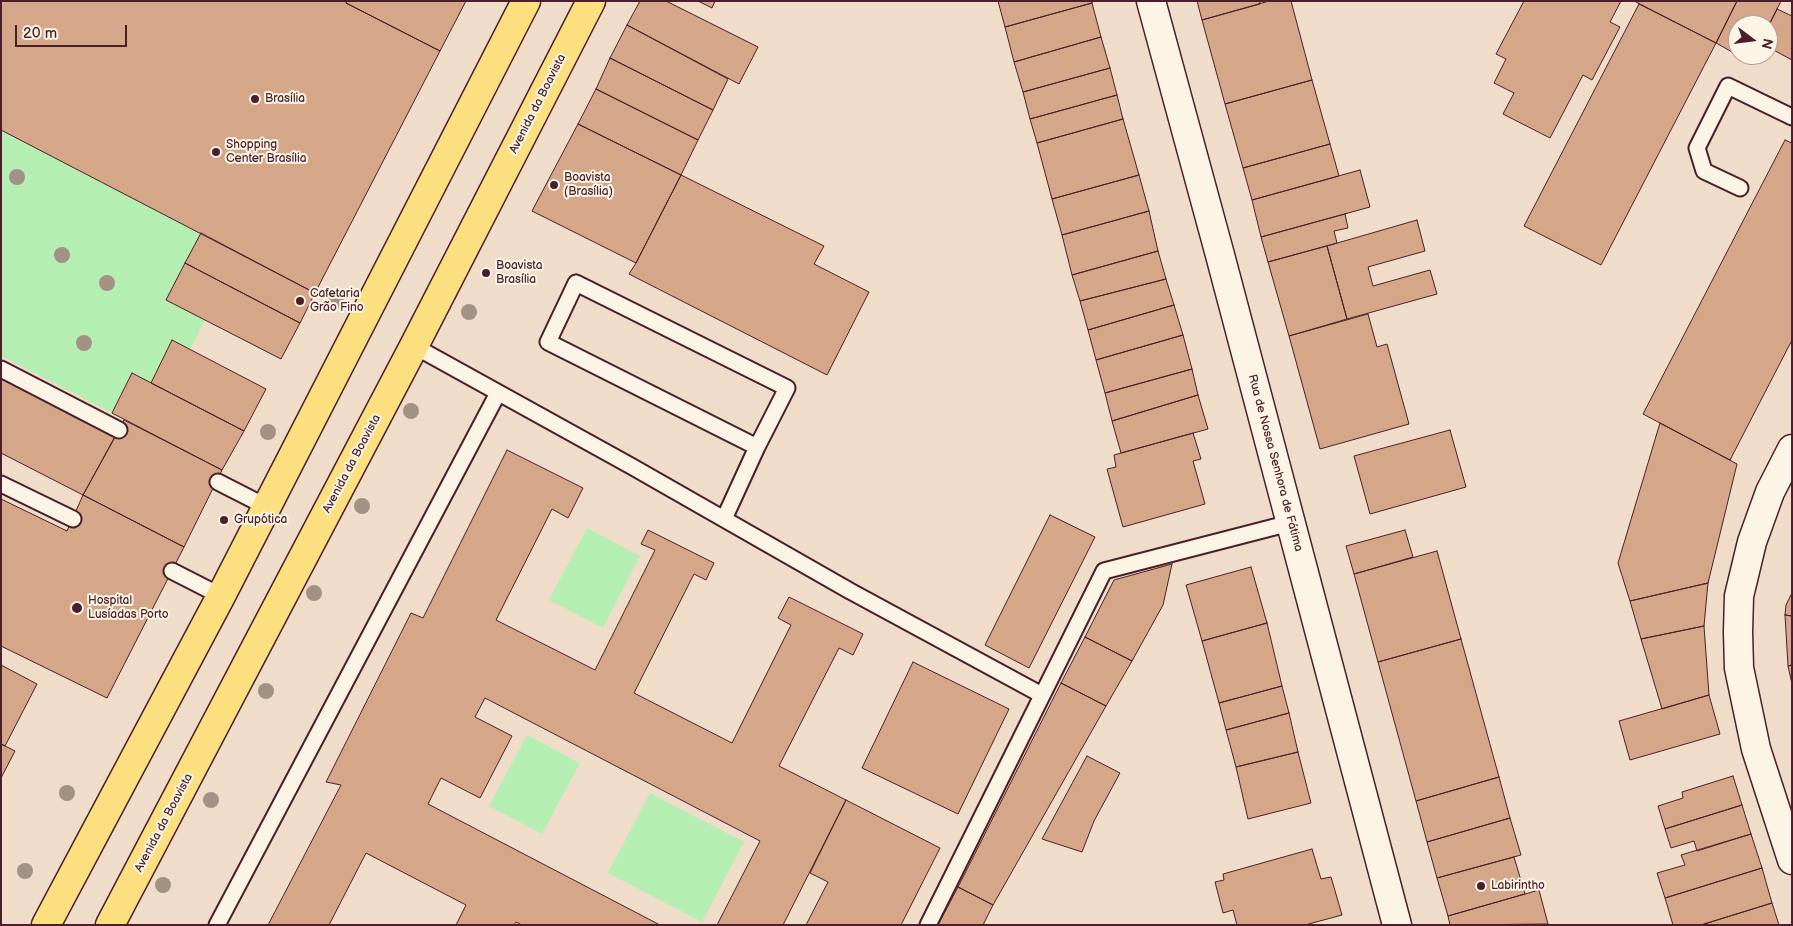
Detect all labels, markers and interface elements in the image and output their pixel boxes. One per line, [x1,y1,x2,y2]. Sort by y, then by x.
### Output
scale bar [18,15,130,47]
north arrow [1728,15,1778,65]
text: 20 m [23,24,57,43]
text: N [1757,36,1777,51]
street label: Avenida da Boavista [507,52,569,156]
place label: Brasília [265,92,305,106]
marker: Brasília [249,93,261,105]
place label: Shopping Center Brasília [226,138,307,166]
marker: Shopping Center Brasília [210,146,222,158]
place label: Boavista (Brasília) [564,171,613,199]
marker: Boavista (Brasília) [548,179,560,191]
place label: Boavista Brasília [496,259,542,287]
marker: Boavista Brasília [480,267,492,279]
place label: Cafetaria Grão Fino [310,287,364,315]
marker: Cafetaria Grão Fino [294,295,306,307]
street label: Rua de Nossa Senhora de Fátima [1244,373,1306,553]
street label: Avenida da Boavista [320,412,384,516]
place label: Grupótica [234,513,287,527]
marker: Grupótica [218,514,230,526]
place label: Hospital Lusíadas Porto [88,594,168,622]
marker: Hospital Lusíadas Porto [70,601,84,615]
street label: Avenida da Boavista [132,771,196,875]
place label: Labirintho [1491,879,1545,893]
marker: Labirintho [1475,880,1487,892]

